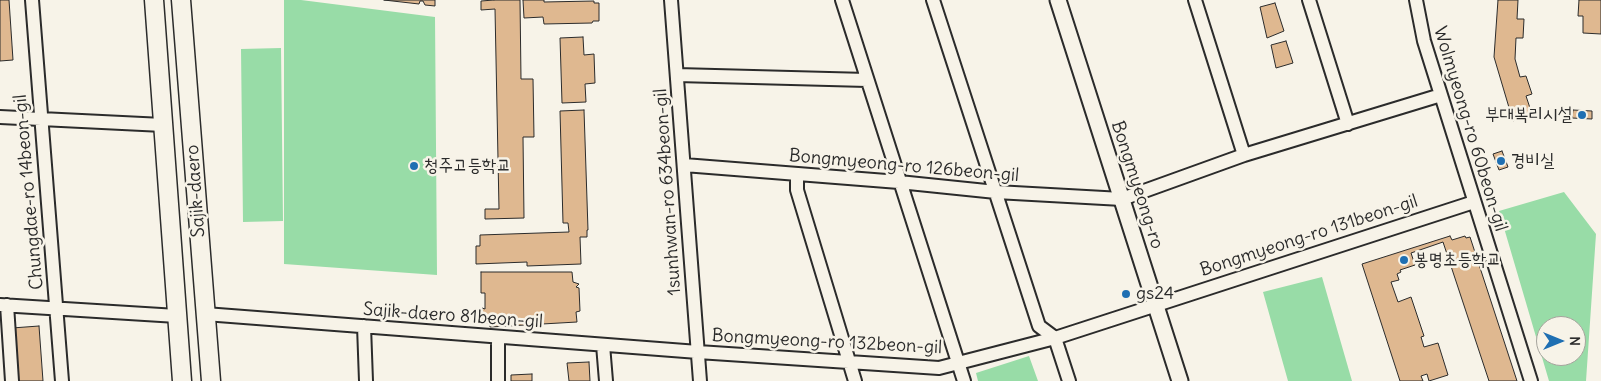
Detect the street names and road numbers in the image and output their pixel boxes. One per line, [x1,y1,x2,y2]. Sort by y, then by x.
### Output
street label: Wolmyeong-ro 60beon-gil [1429,24,1511,234]
street label: 1sunhwan-ro 634beon-gil [650,88,686,296]
street label: Chungdae-ro 14beon-gil [10,93,48,291]
street label: Bongmyeong-ro [1106,118,1168,252]
street label: Sajik-daero [182,144,210,238]
street label: Bongmyeong-ro 126beon-gil [788,145,1020,187]
street label: Bongmyeong-ro 131beon-gil [1197,191,1421,281]
street label: Sajik-daero 81beon-gil [362,299,544,333]
street label: Bongmyeong-ro 132beon-gil [711,325,943,359]

